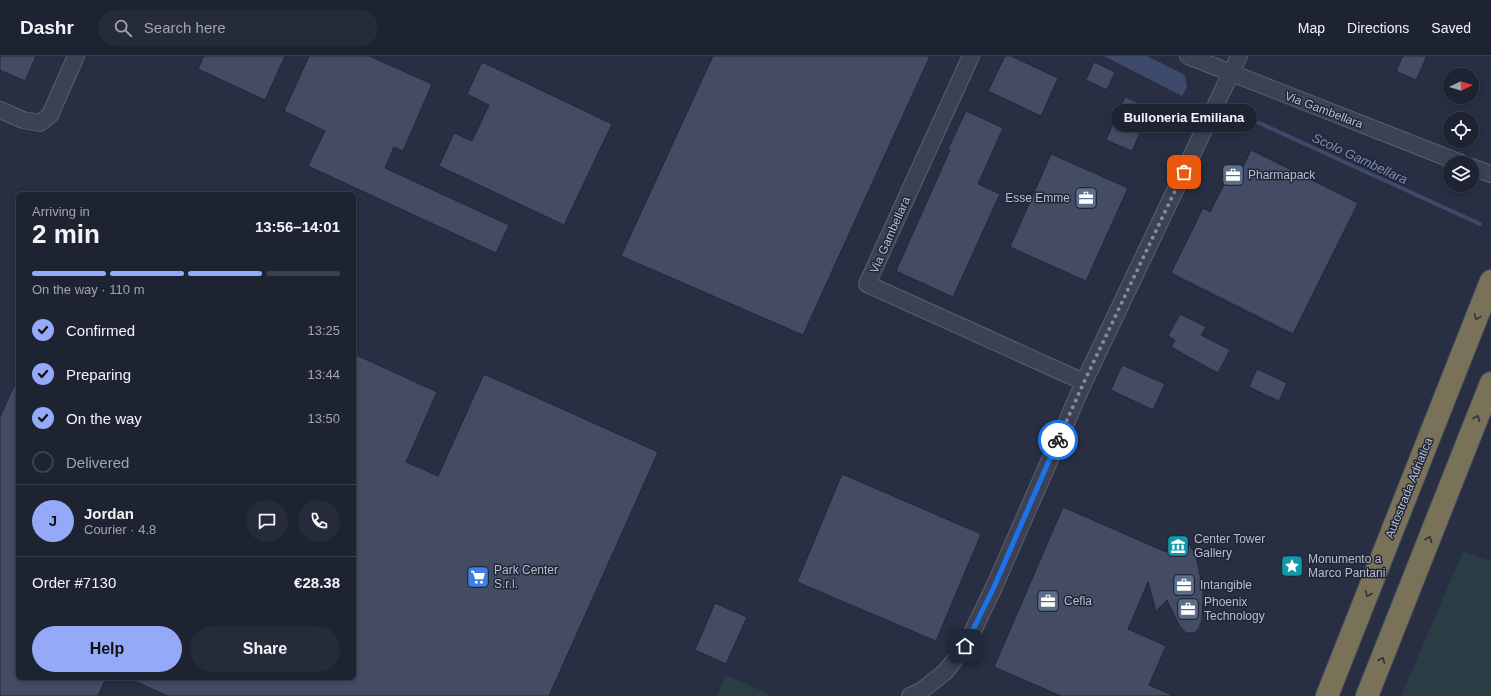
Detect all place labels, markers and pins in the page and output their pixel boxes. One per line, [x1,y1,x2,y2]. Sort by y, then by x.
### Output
callout: Bulloneria Emiliana [1111,104,1257,132]
pin [1167,155,1201,189]
office icon: Pharmapack [1220,162,1246,188]
place label: Pharmapack [1248,168,1316,182]
office icon: Esse Emme [1073,185,1099,211]
place label: Esse Emme [1005,191,1070,205]
place label: Center Tower Gallery [1194,532,1265,560]
museum icon: Center Tower Gallery [1165,533,1191,559]
place label: Monumento a Marco Pantani [1308,552,1385,580]
place icon: Monumento a Marco Pantani [1279,553,1305,579]
place label: Park Center S.r.l. [494,563,558,591]
supermarket icon: Park Center S.r.l. [465,564,491,590]
office icon: Intangible [1171,572,1197,598]
place label: Intangible [1200,578,1252,592]
office icon: Cefla [1035,588,1061,614]
place label: Cefla [1064,594,1092,608]
place label: Phoenix Technology [1204,595,1265,623]
office icon: Phoenix Technology [1175,596,1201,622]
pin [948,629,982,663]

